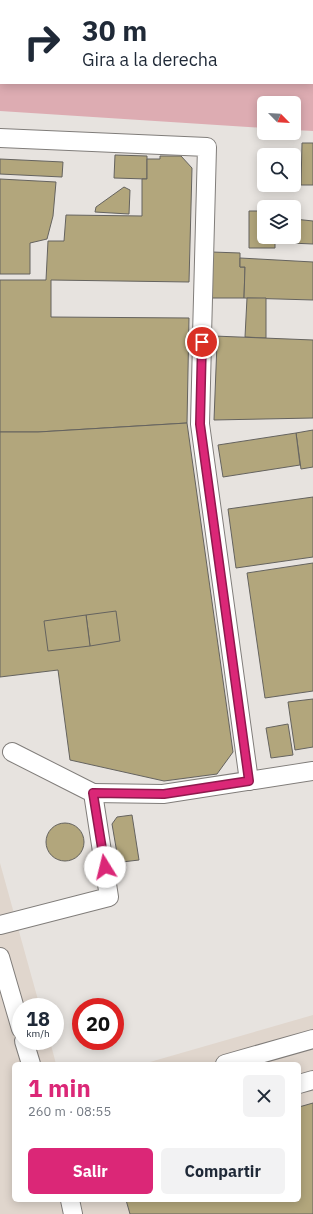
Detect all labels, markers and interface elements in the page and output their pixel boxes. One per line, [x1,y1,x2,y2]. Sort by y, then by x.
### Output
text: 30 m [82,12,147,49]
icon: right [16,16,68,68]
text: Gira a la derecha [82,48,218,71]
north arrow [257,96,301,140]
map controls [257,96,301,244]
button: search [257,148,301,192]
button: layers [257,200,301,244]
pin [185,325,219,359]
icon: arrive [191,331,213,353]
position arrow [84,846,126,888]
speed limit sign: 20 [72,998,124,1050]
text: 18 [26,1005,50,1032]
text: km/h [26,1027,50,1040]
text: 1 min [28,1072,91,1104]
button: close [243,1075,285,1117]
text: 260 m · 08:55 [28,1103,111,1120]
button: Salir [28,1148,153,1194]
button: Compartir [161,1148,285,1194]

